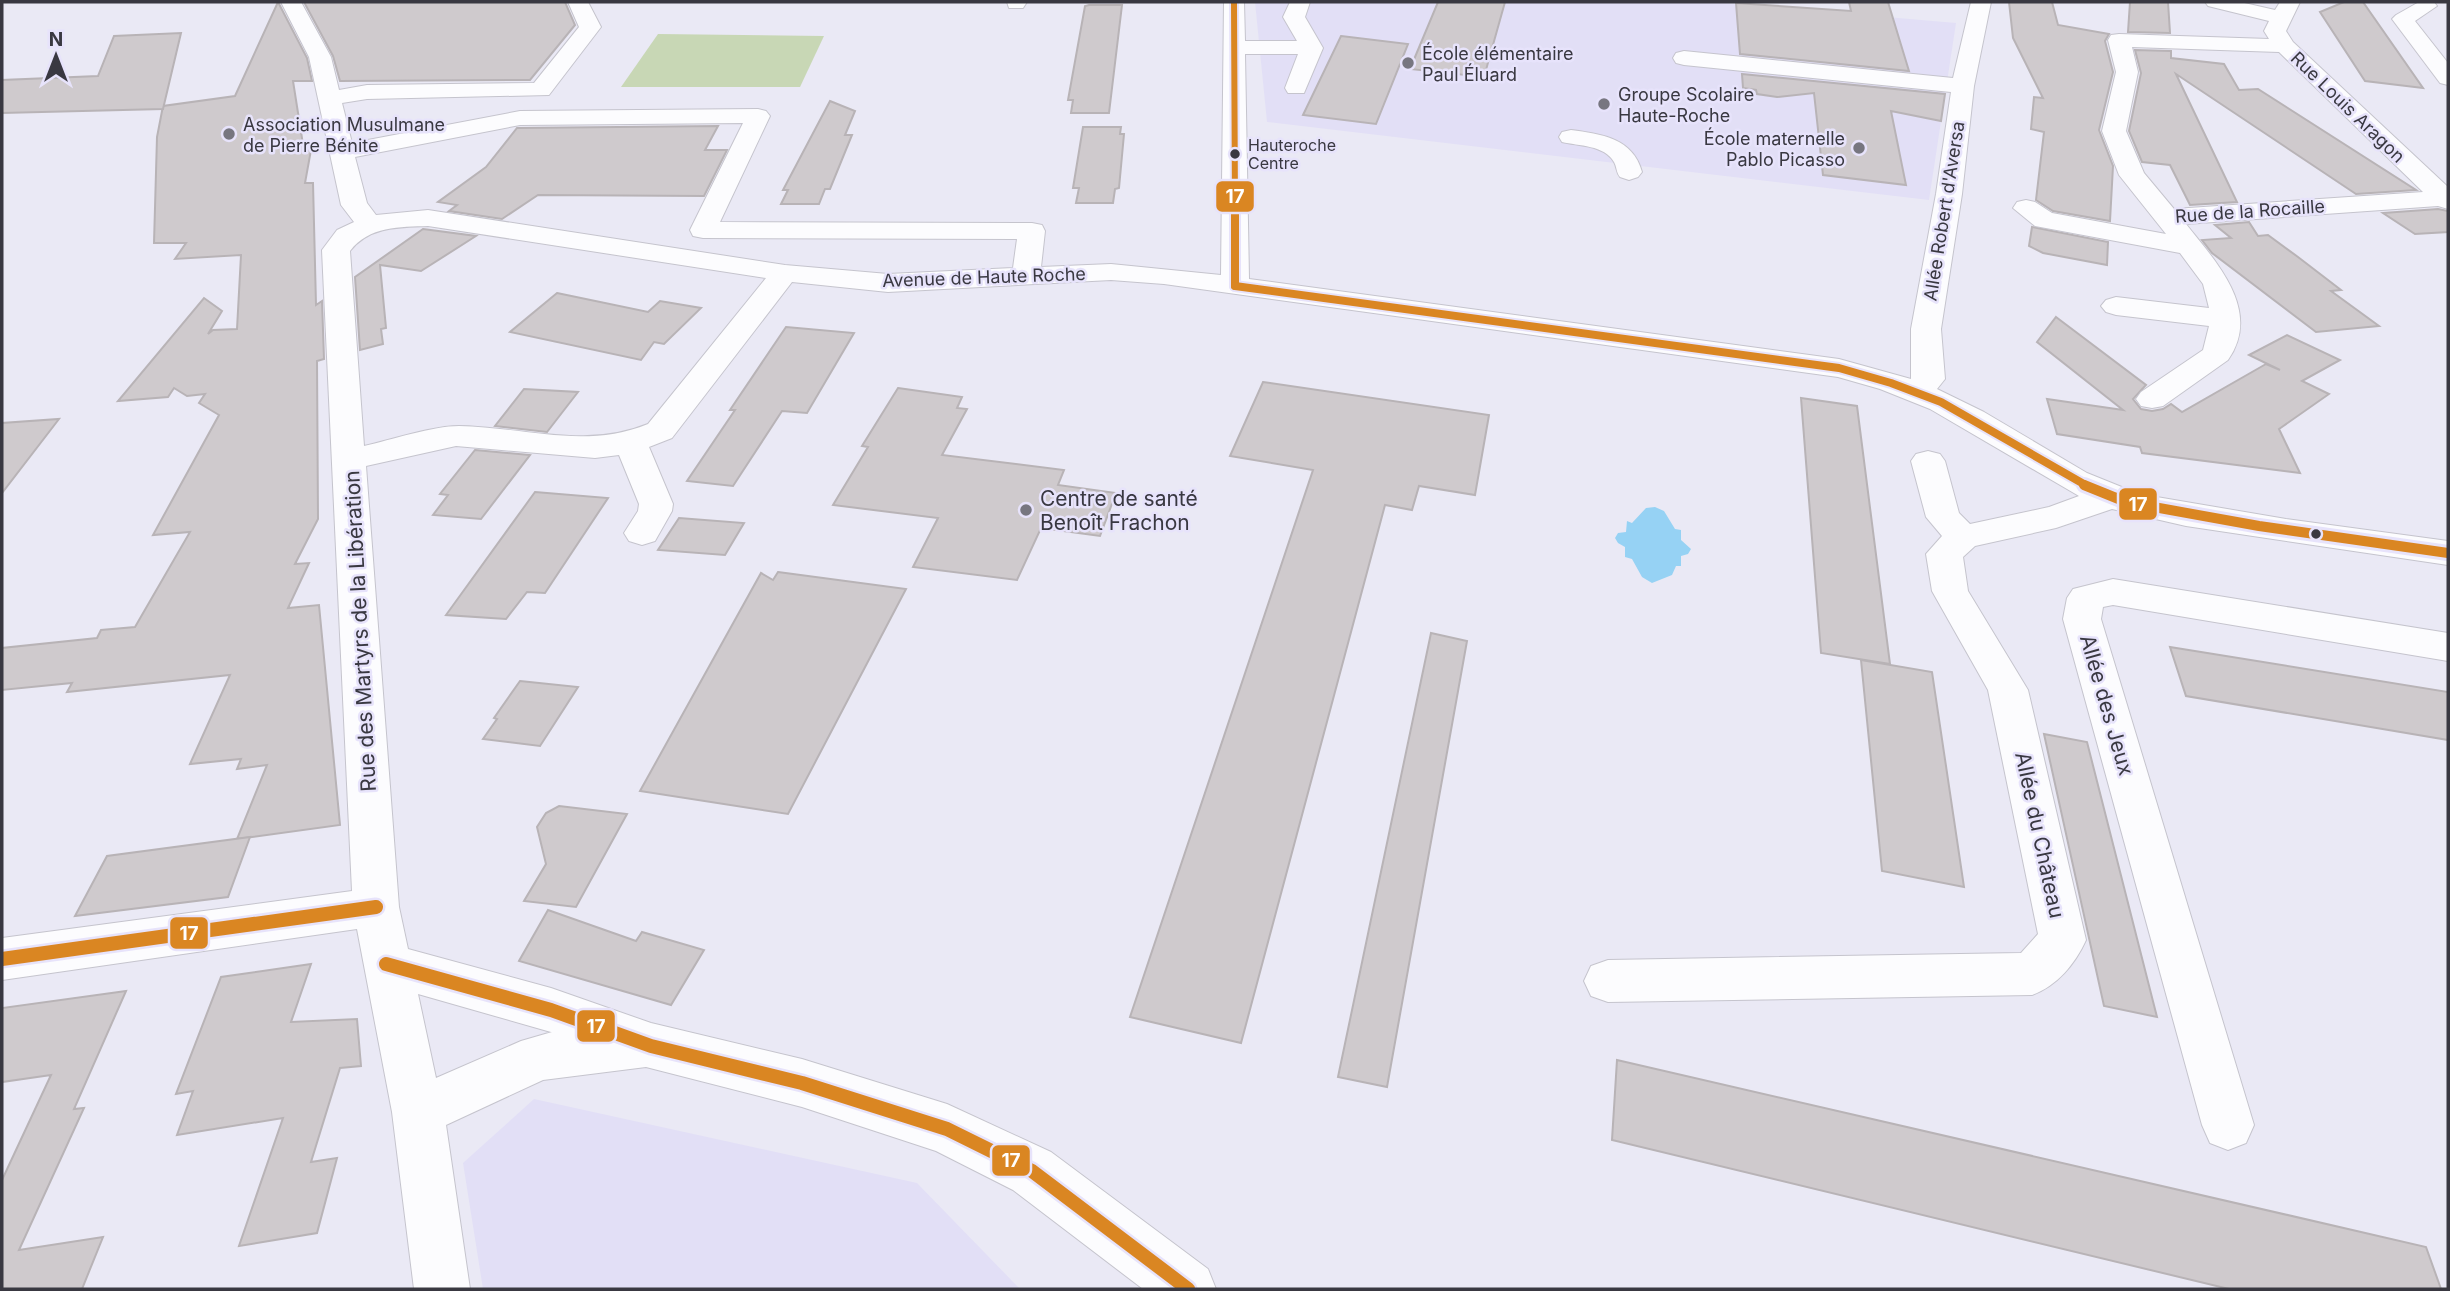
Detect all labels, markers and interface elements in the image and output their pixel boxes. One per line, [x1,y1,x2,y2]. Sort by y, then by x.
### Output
north arrow [21,21,91,91]
text: N [49,28,63,51]
place label: École élémentaire Paul Éluard [1422,42,1573,85]
street label: Rue Louis Aragon [2287,47,2409,167]
marker: École élémentaire Paul Éluard [1400,55,1416,71]
place label: Groupe Scolaire Haute-Roche [1618,84,1754,126]
marker: Groupe Scolaire Haute-Roche [1596,96,1612,112]
place label: Association Musulmane de Pierre Bénite [243,114,445,156]
street label: Allée Robert d'Aversa [1919,120,1969,302]
marker: Association Musulmane de Pierre Bénite [221,126,237,142]
place label: École maternelle Pablo Picasso [1704,127,1845,170]
place label: Hauteroche Centre [1248,135,1336,173]
marker: École maternelle Pablo Picasso [1851,140,1867,156]
marker: Hauteroche Centre [1228,147,1242,161]
line badge: 17 [1215,180,1255,213]
text: 17 [1225,185,1245,208]
street label: Rue de la Rocaille [2174,195,2326,227]
street label: Avenue de Haute Roche [882,263,1086,291]
street label: Rue des Martyrs de la Libération [339,470,381,792]
place label: Centre de santé Benoît Frachon [1040,486,1198,535]
line badge: 17 [2118,487,2158,521]
text: 17 [2128,493,2148,516]
marker: Centre de santé Benoît Frachon [1018,502,1034,518]
unlabelled marker [2309,527,2323,541]
street label: Allée des Jeux [2075,632,2139,778]
street label: Allée du Château [2010,750,2070,920]
line badge: 17 [169,916,209,950]
text: 17 [179,922,199,945]
line badge: 17 [576,1009,616,1043]
text: 17 [586,1015,606,1038]
line badge: 17 [991,1144,1031,1177]
text: 17 [1001,1149,1021,1172]

